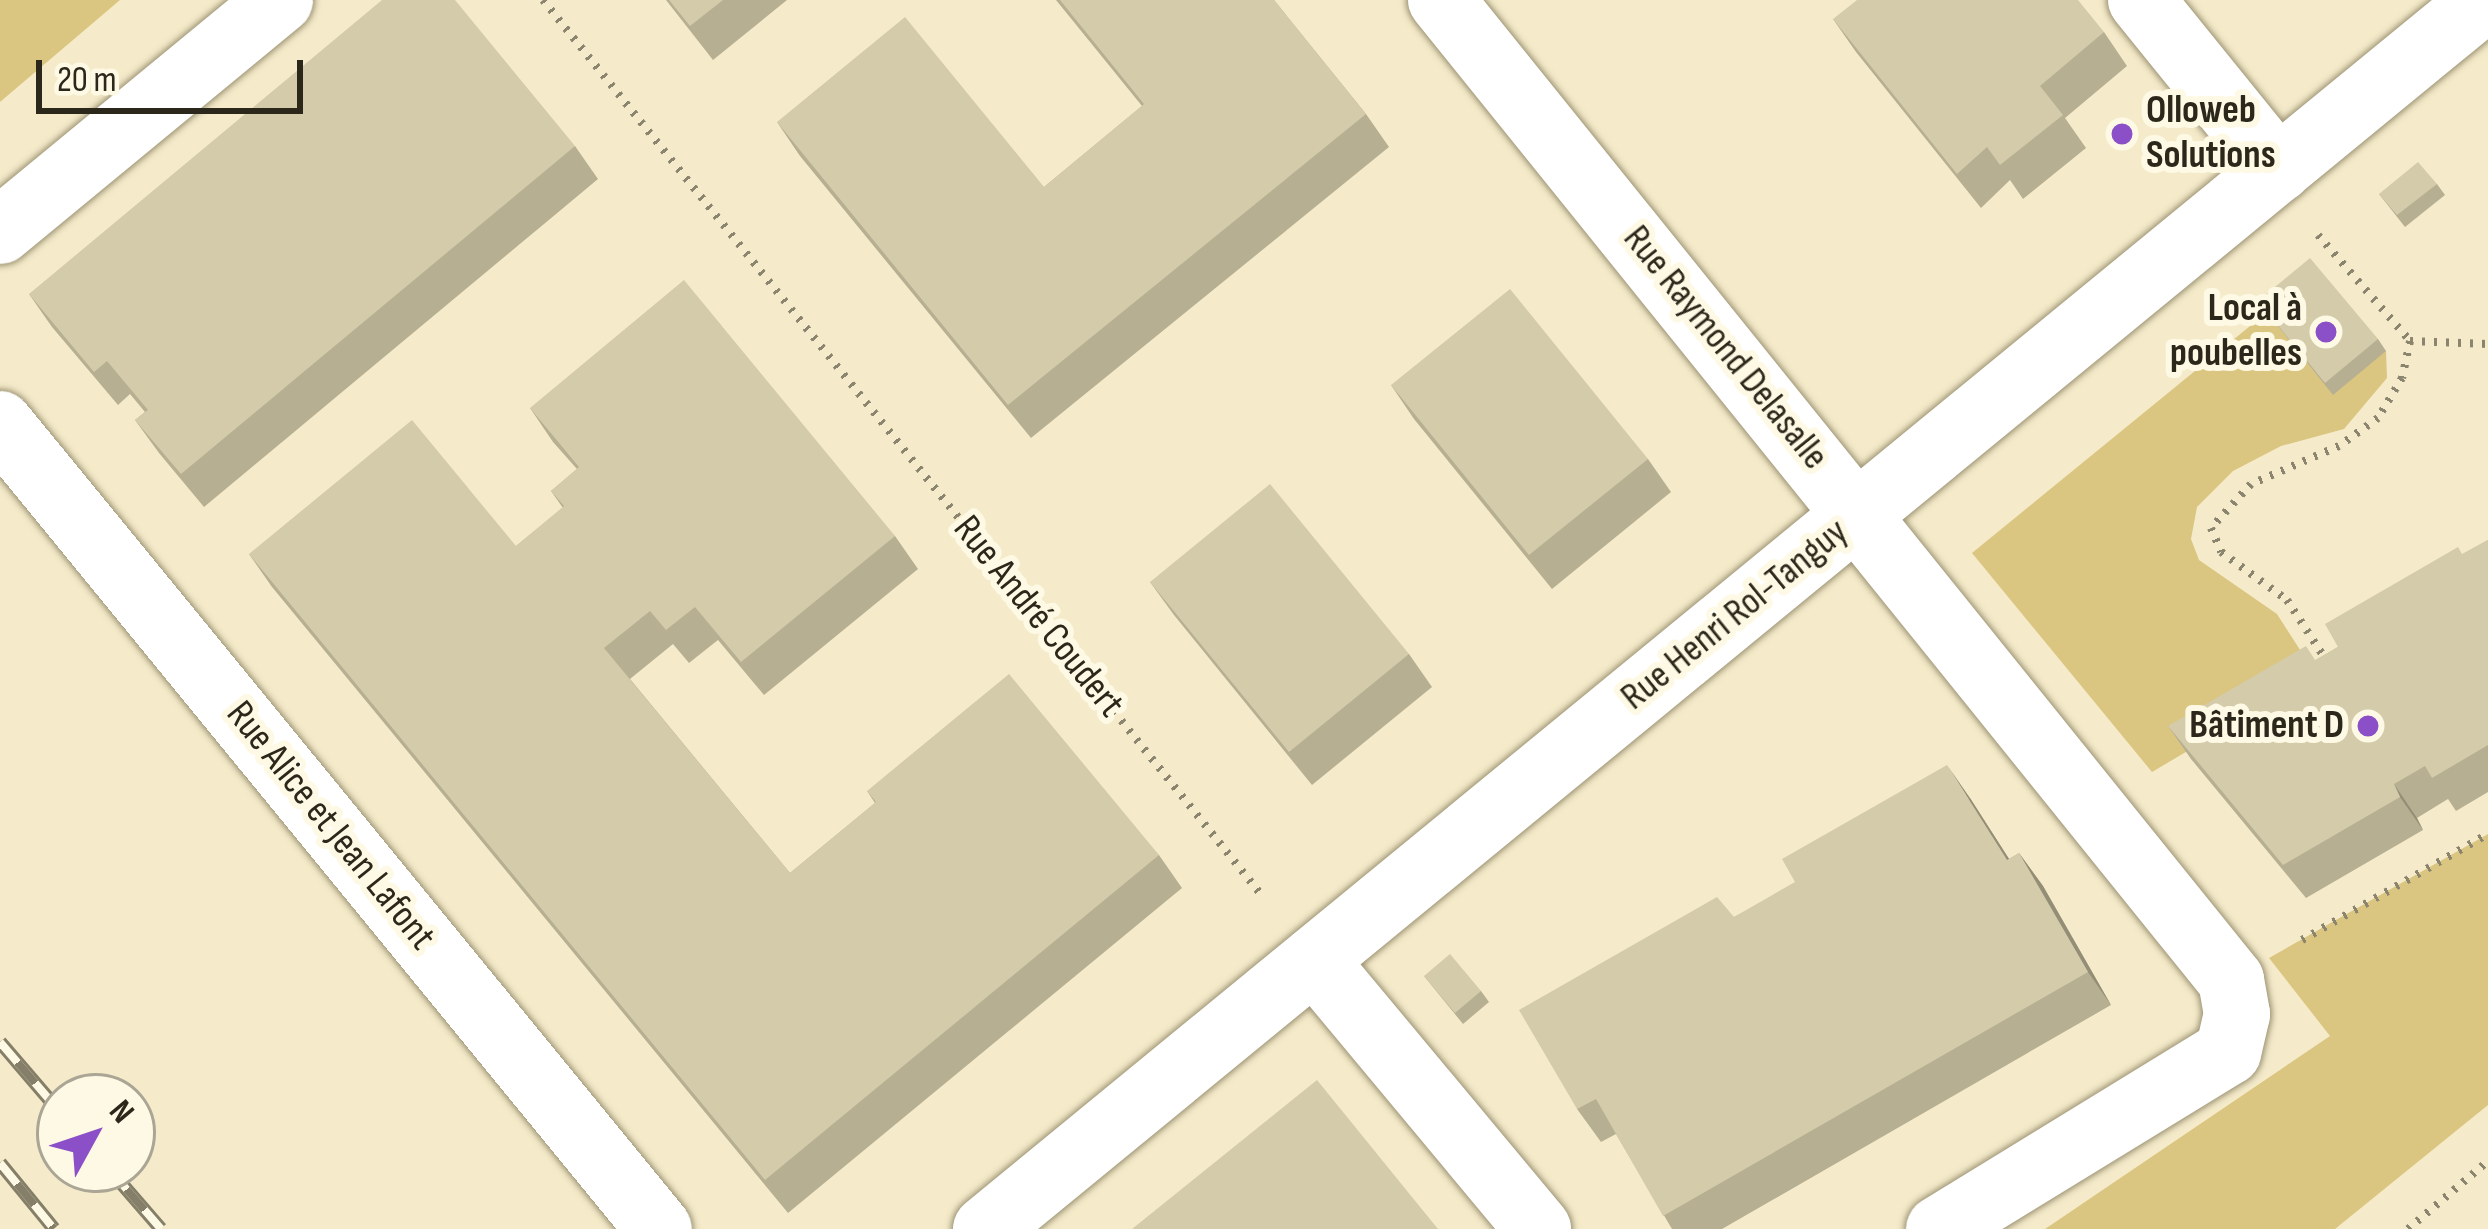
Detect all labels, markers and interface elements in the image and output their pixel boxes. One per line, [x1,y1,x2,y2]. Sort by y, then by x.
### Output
scale bar [42,36,309,110]
text: 20 m [57,59,117,102]
place label: Olloweb Solutions [2146,89,2276,180]
marker: Olloweb Solutions [2109,121,2135,147]
street label: Rue Raymond Delasalle [1612,217,1838,479]
place label: Local à poubelles [2170,287,2302,378]
marker: Local à poubelles [2313,319,2339,345]
street label: Rue André Coudert [943,507,1133,727]
street label: Rue Henri Rol-Tanguy [1612,509,1858,721]
street label: Rue Alice et Jean Lafont [215,692,445,960]
place label: Bâtiment D [2189,703,2344,749]
marker: Bâtiment D [2355,713,2381,739]
north arrow [36,1073,156,1193]
text: N [100,1092,142,1131]

